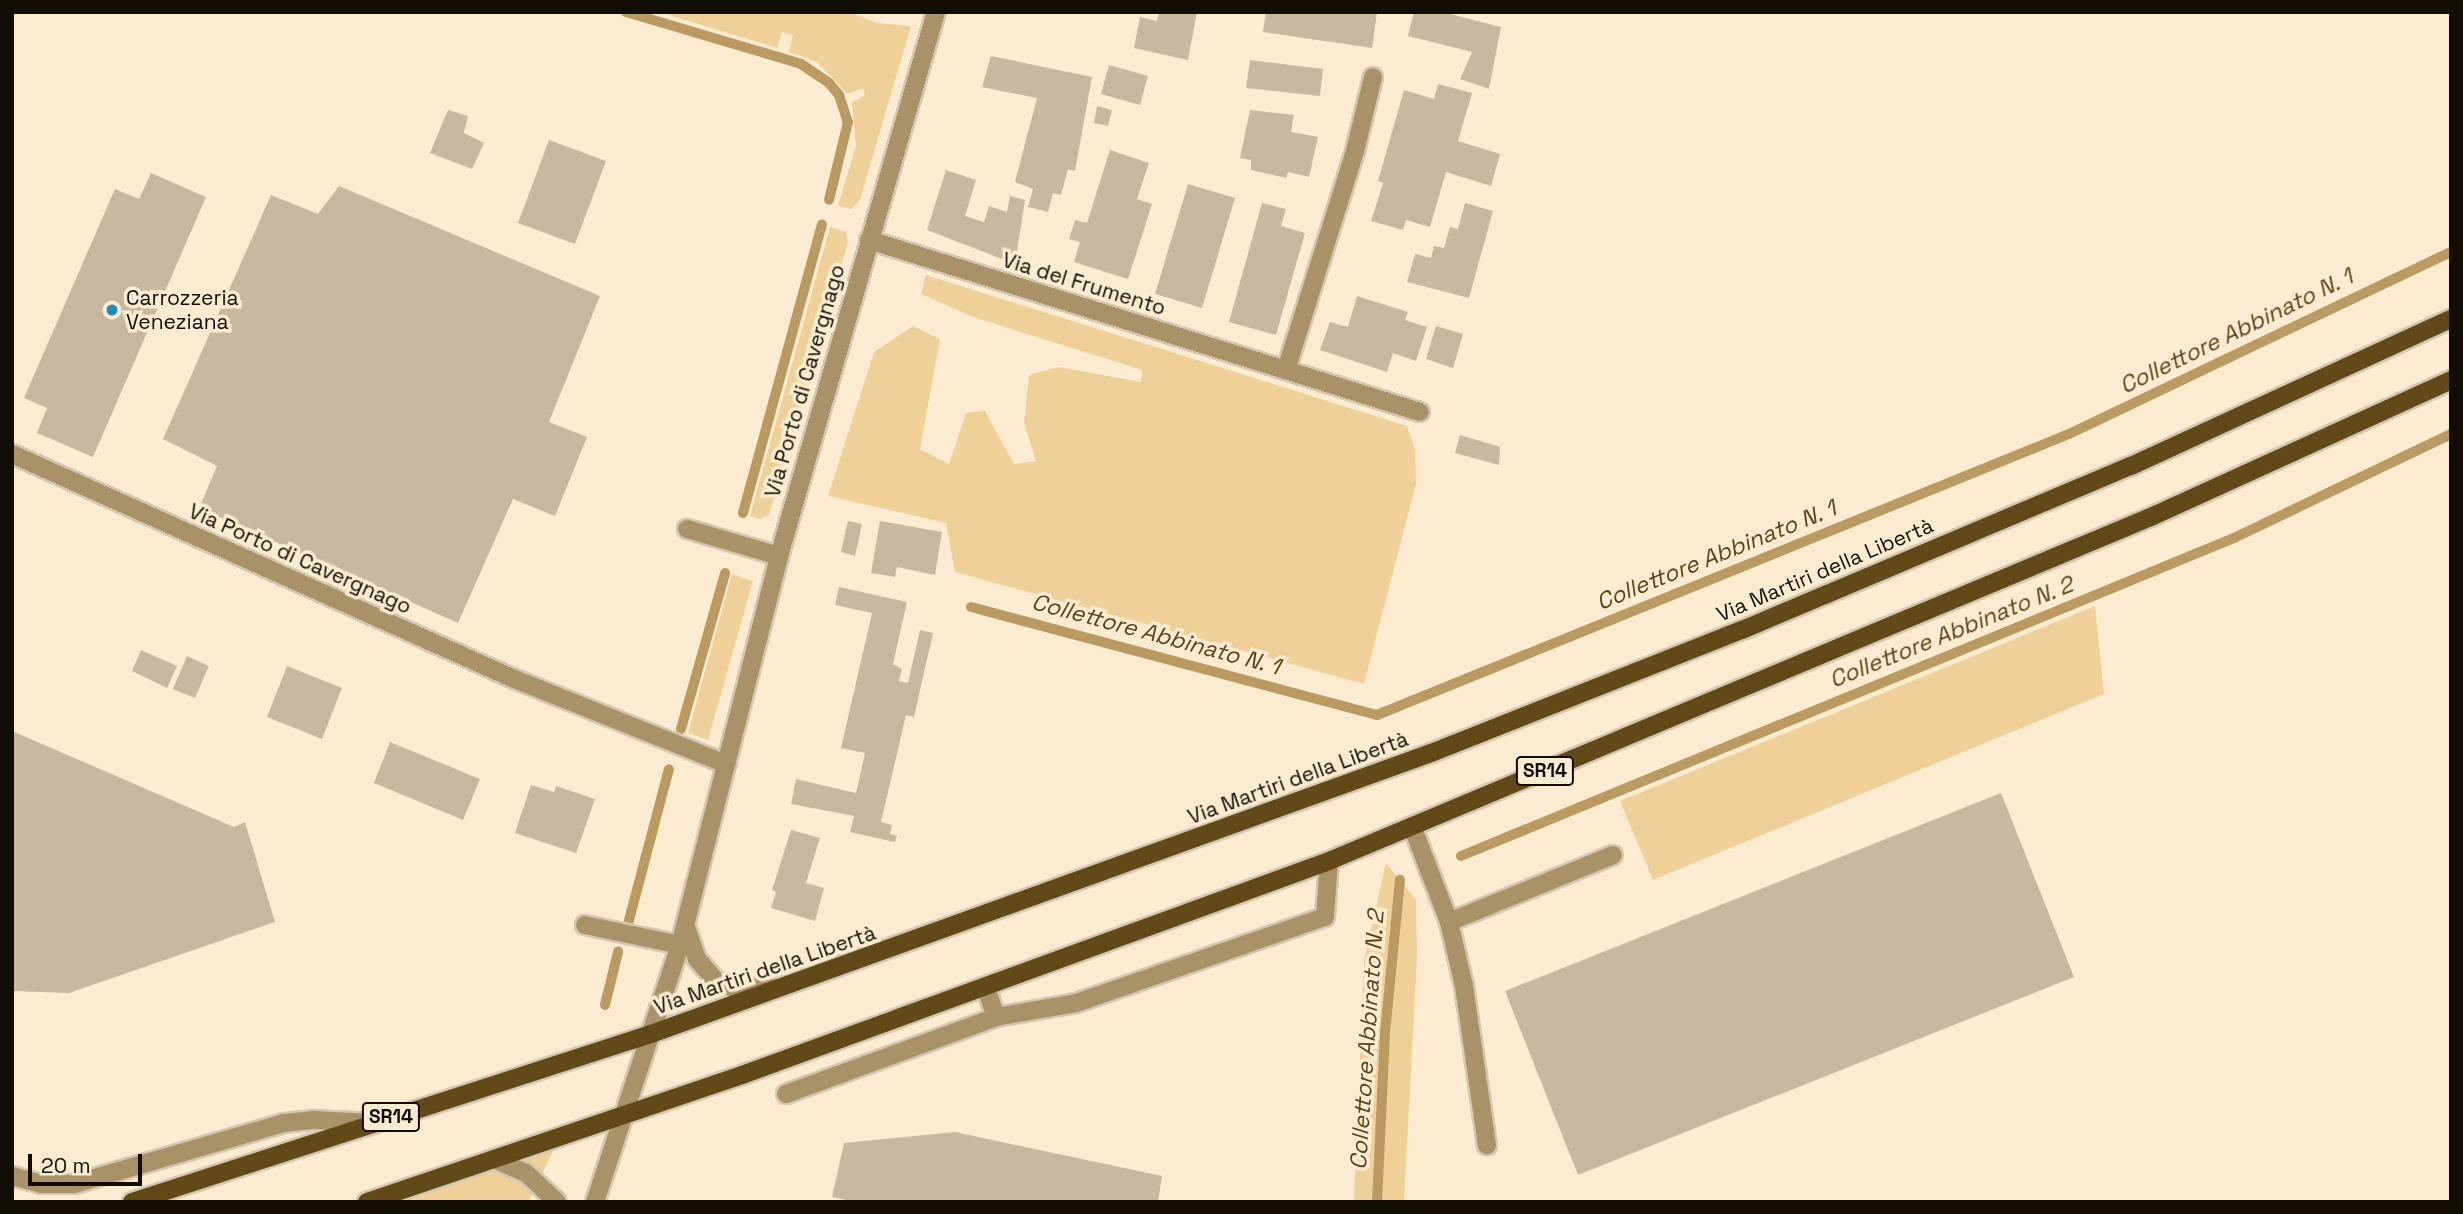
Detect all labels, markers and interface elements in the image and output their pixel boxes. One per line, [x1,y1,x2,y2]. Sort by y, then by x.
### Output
street label: Via del Frumento [999,247,1169,321]
street label: Via Porto di Cavergnago [760,262,850,500]
water label: Collettore Abbinato N. 1 [2114,262,2358,400]
place label: Carrozzeria Veneziana [126,285,239,335]
marker: Carrozzeria Veneziana [104,302,120,318]
water label: Collettore Abbinato N. 1 [1592,494,1840,616]
street label: Via Porto di Cavergnago [185,498,415,620]
street label: Via Martiri della Libertà [1713,513,1937,627]
water label: Collettore Abbinato N. 2 [1825,570,2077,694]
water label: Collettore Abbinato N. 1 [1028,587,1284,681]
street label: Via Martiri della Libertà [1184,726,1412,830]
road number: SR14 [1515,756,1575,786]
water label: Collettore Abbinato N. 2 [1344,909,1390,1171]
street label: Via Martiri della Libertà [651,920,879,1020]
road number: SR14 [361,1102,421,1133]
scale bar [32,1140,145,1184]
text: 20 m [41,1152,91,1179]

